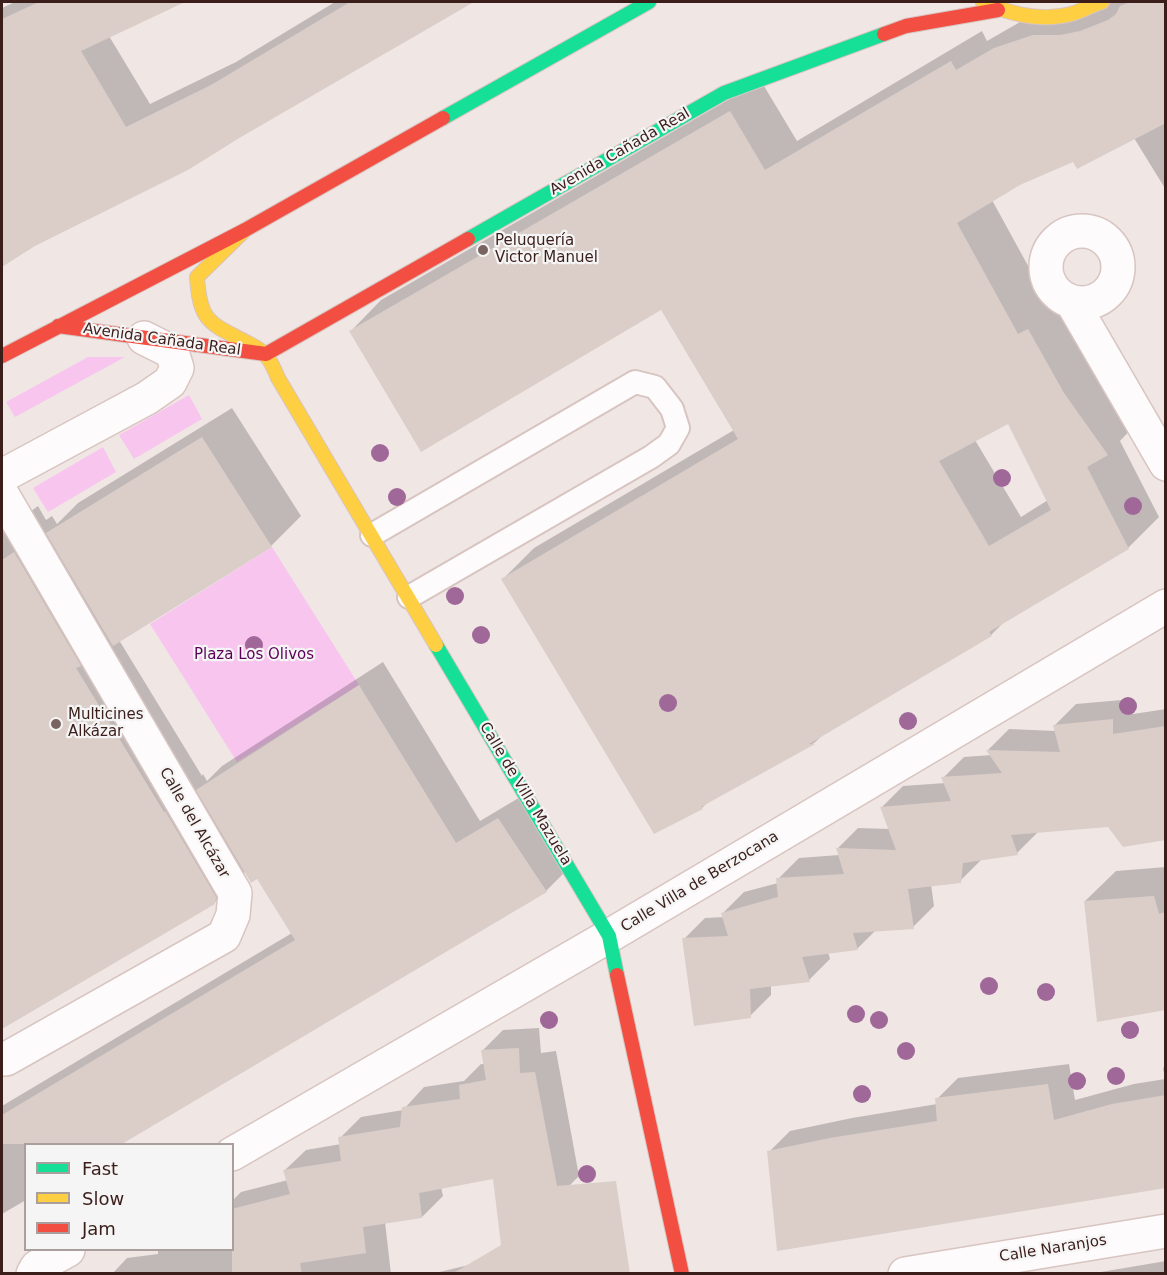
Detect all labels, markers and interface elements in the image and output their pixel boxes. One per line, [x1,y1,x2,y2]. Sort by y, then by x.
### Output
street label: Avenida Cañada Real [547,104,693,200]
place label: Peluquería Victor Manuel [495,232,598,267]
marker: Peluquería Victor Manuel [476,243,490,257]
street label: Avenida Cañada Real [82,320,242,360]
park label: Plaza Los Olivos [194,646,314,664]
place label: Multicines Alkázar [68,706,144,741]
marker: Multicines Alkázar [49,717,63,731]
street label: Calle de Villa Mazuela [475,719,575,869]
street label: Calle del Alcázar [155,764,233,882]
street label: Calle Villa de Berzocana [618,828,782,936]
legend [24,1143,234,1251]
text: Fast [82,1158,118,1179]
text: Slow [82,1188,124,1209]
text: Jam [82,1218,116,1239]
street label: Calle Naranjos [998,1232,1108,1266]

